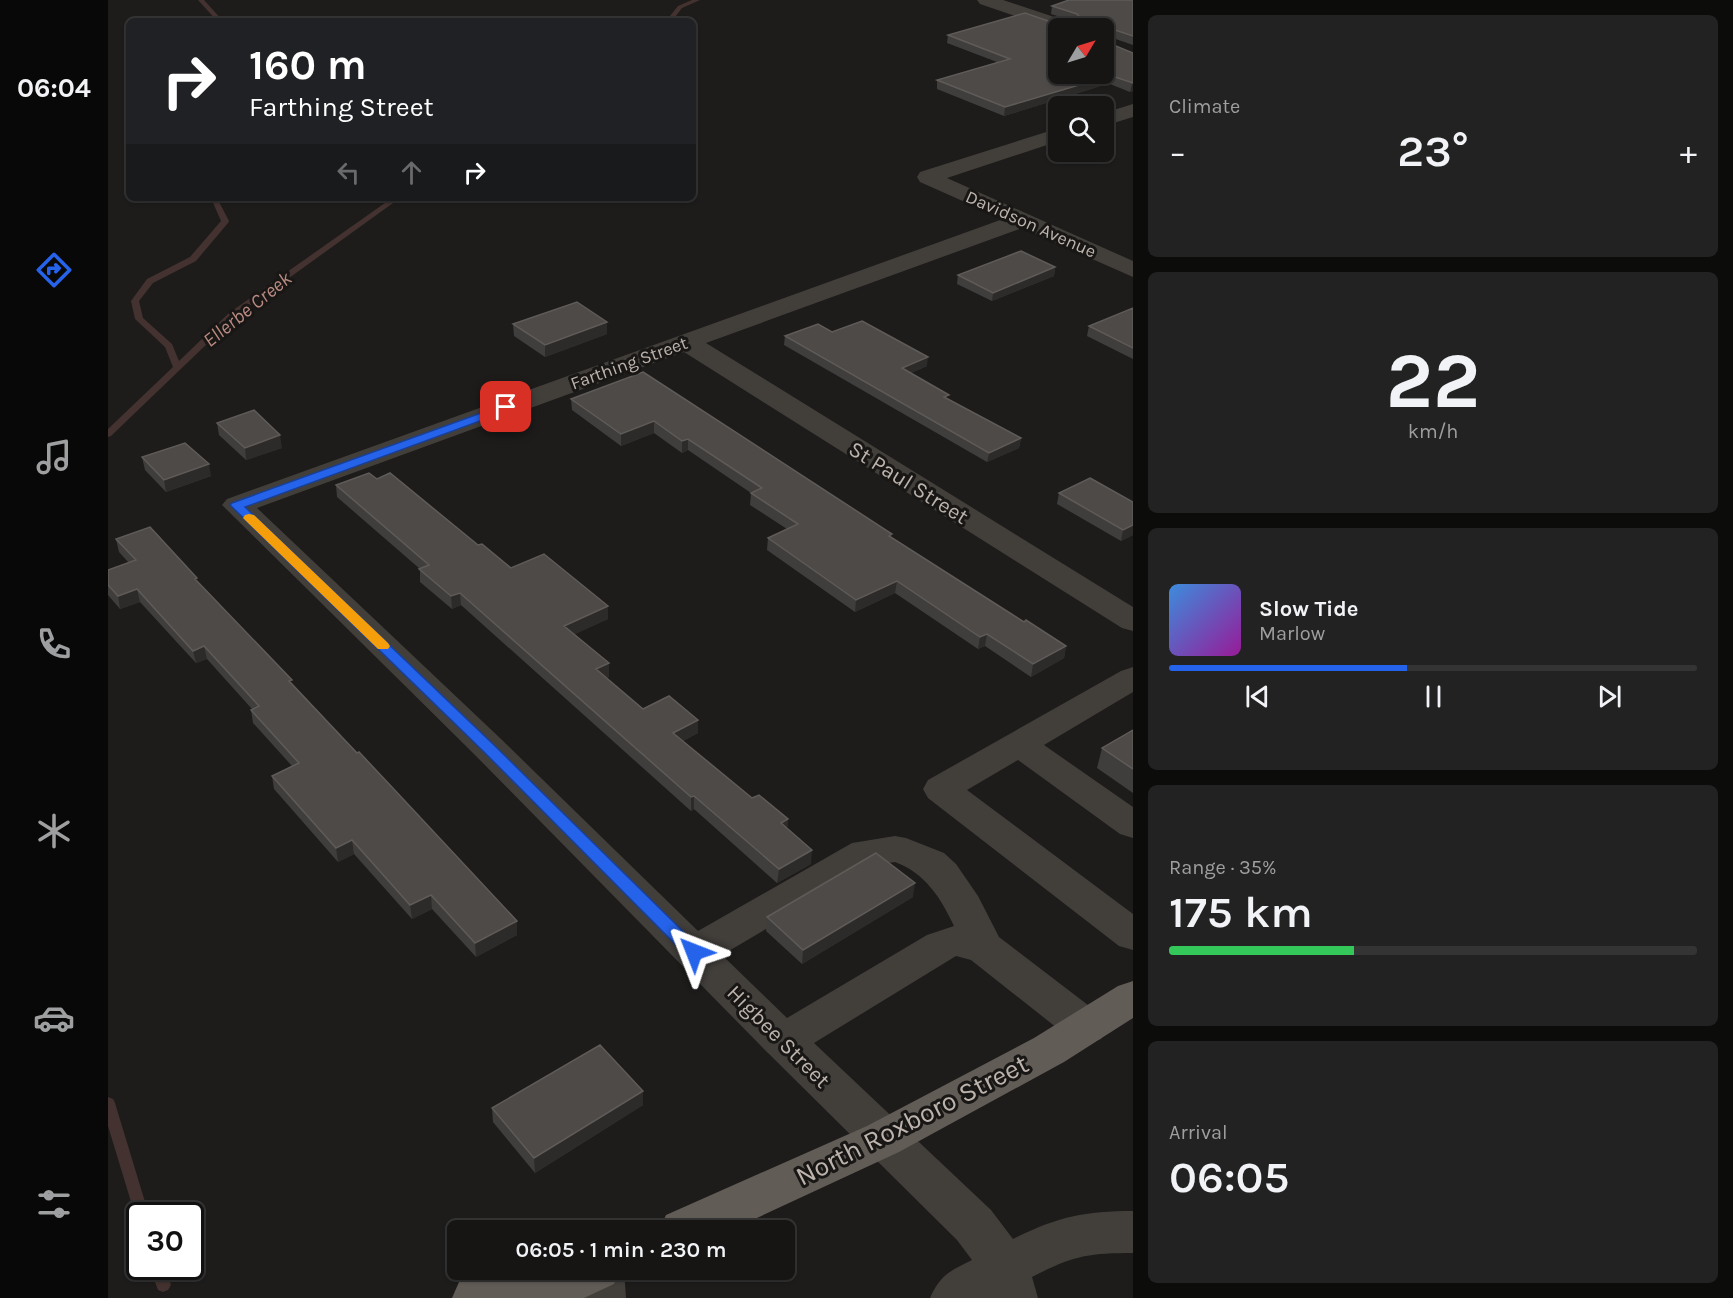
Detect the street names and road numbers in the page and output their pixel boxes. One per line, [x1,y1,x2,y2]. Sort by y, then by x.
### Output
street label: Davidson Avenue [962,185,1100,263]
street label: Farthing Street [567,332,691,394]
street label: St Paul Street [844,436,973,530]
street label: Higbee Street [721,980,835,1094]
street label: North Roxboro Street [790,1047,1034,1193]

